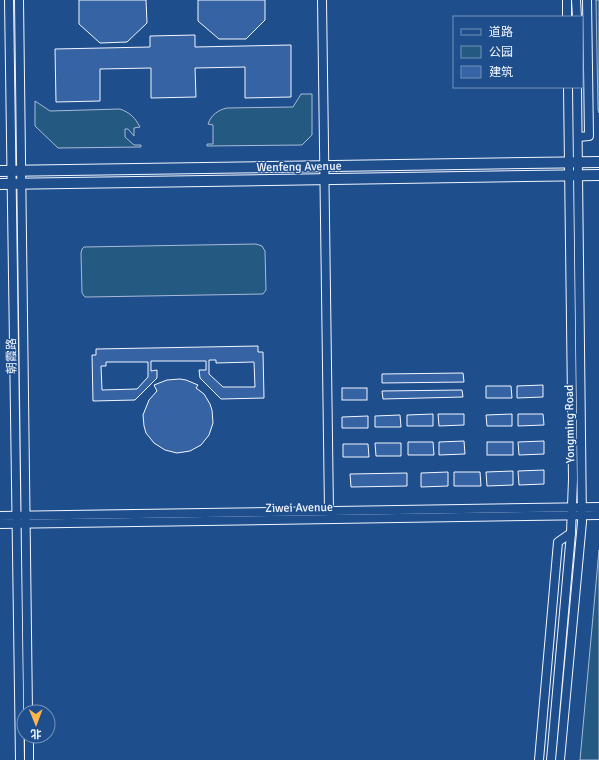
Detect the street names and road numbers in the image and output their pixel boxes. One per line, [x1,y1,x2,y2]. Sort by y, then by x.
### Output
street label: Wenfeng Avenue [256,159,342,175]
street label: 朝霞路 [4,338,20,374]
street label: Yongming Road [562,385,578,463]
street label: Ziwei Avenue [265,500,333,516]

